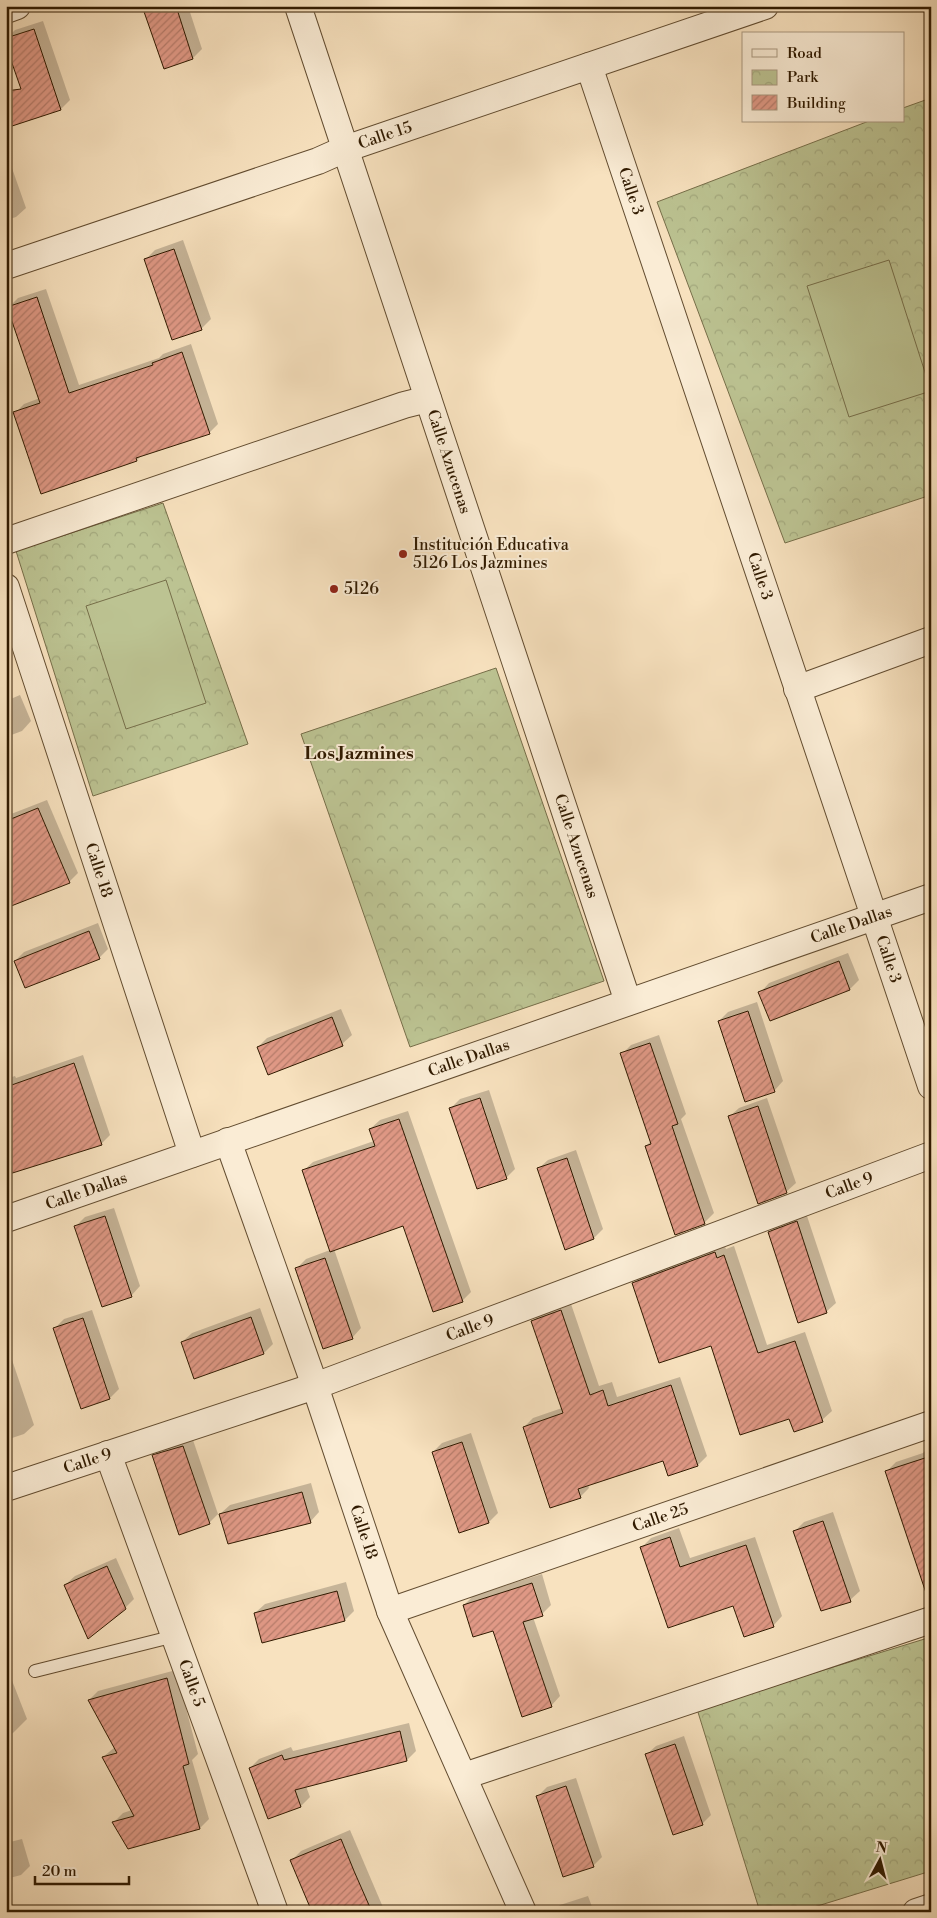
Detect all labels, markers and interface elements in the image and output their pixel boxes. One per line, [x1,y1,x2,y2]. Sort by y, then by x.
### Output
legend [742,32,904,122]
text: Road [787,44,822,63]
text: Park [787,68,819,87]
text: Building [786,94,846,113]
street label: Calle 15 [355,117,415,154]
street label: Calle 3 [614,165,648,218]
street label: Calle Azucenas [422,407,476,516]
place label: Institución Educativa 5126 Los Jazmines [413,535,570,573]
marker: Institución Educativa 5126 Los Jazmines [397,548,409,560]
street label: Calle 3 [743,550,777,603]
place label: 5126 [344,579,379,599]
marker: 5126 [328,583,340,595]
district label: Los Jazmines [304,742,414,765]
street label: Calle Azucenas [550,791,603,901]
street label: Calle 18 [81,840,117,900]
street label: Calle Dallas [808,901,895,948]
street label: Calle 3 [871,933,906,986]
street label: Calle Dallas [425,1034,512,1081]
street label: Calle 9 [822,1167,876,1204]
street label: Calle Dallas [43,1168,130,1215]
street label: Calle 9 [443,1310,497,1346]
street label: Calle 9 [61,1444,115,1478]
street label: Calle 25 [630,1499,691,1536]
street label: Calle 18 [345,1502,382,1562]
street label: Calle 5 [174,1657,209,1710]
north arrow [854,1836,904,1886]
text: N [875,1838,888,1858]
scale bar [35,1853,129,1885]
text: 20 m [42,1862,77,1881]

